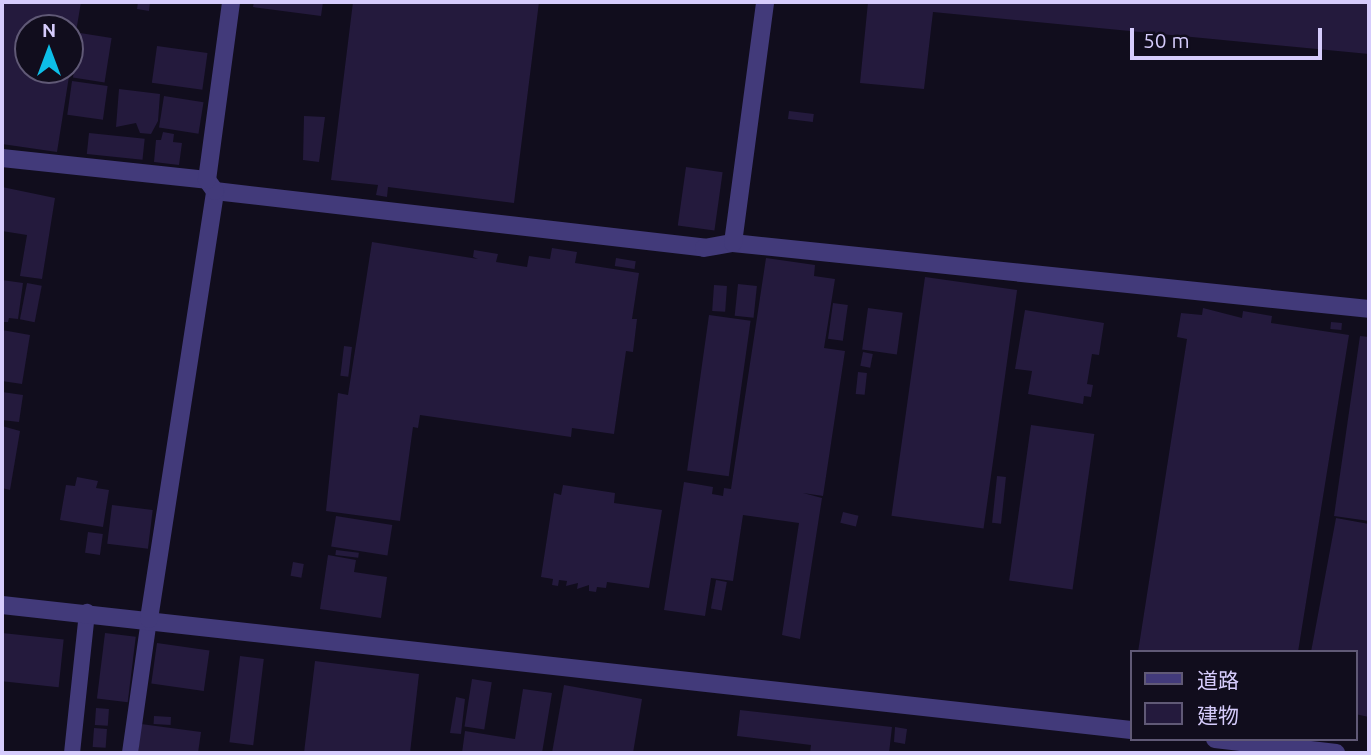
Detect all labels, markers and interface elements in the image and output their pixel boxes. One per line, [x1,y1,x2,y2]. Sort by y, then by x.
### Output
north arrow [14,14,84,84]
scale bar [1133,14,1326,58]
text: N [42,19,56,41]
text: 50 m [1143,28,1190,52]
legend [1130,650,1357,741]
text: 道路 [1197,668,1239,692]
text: 建物 [1197,703,1239,727]

